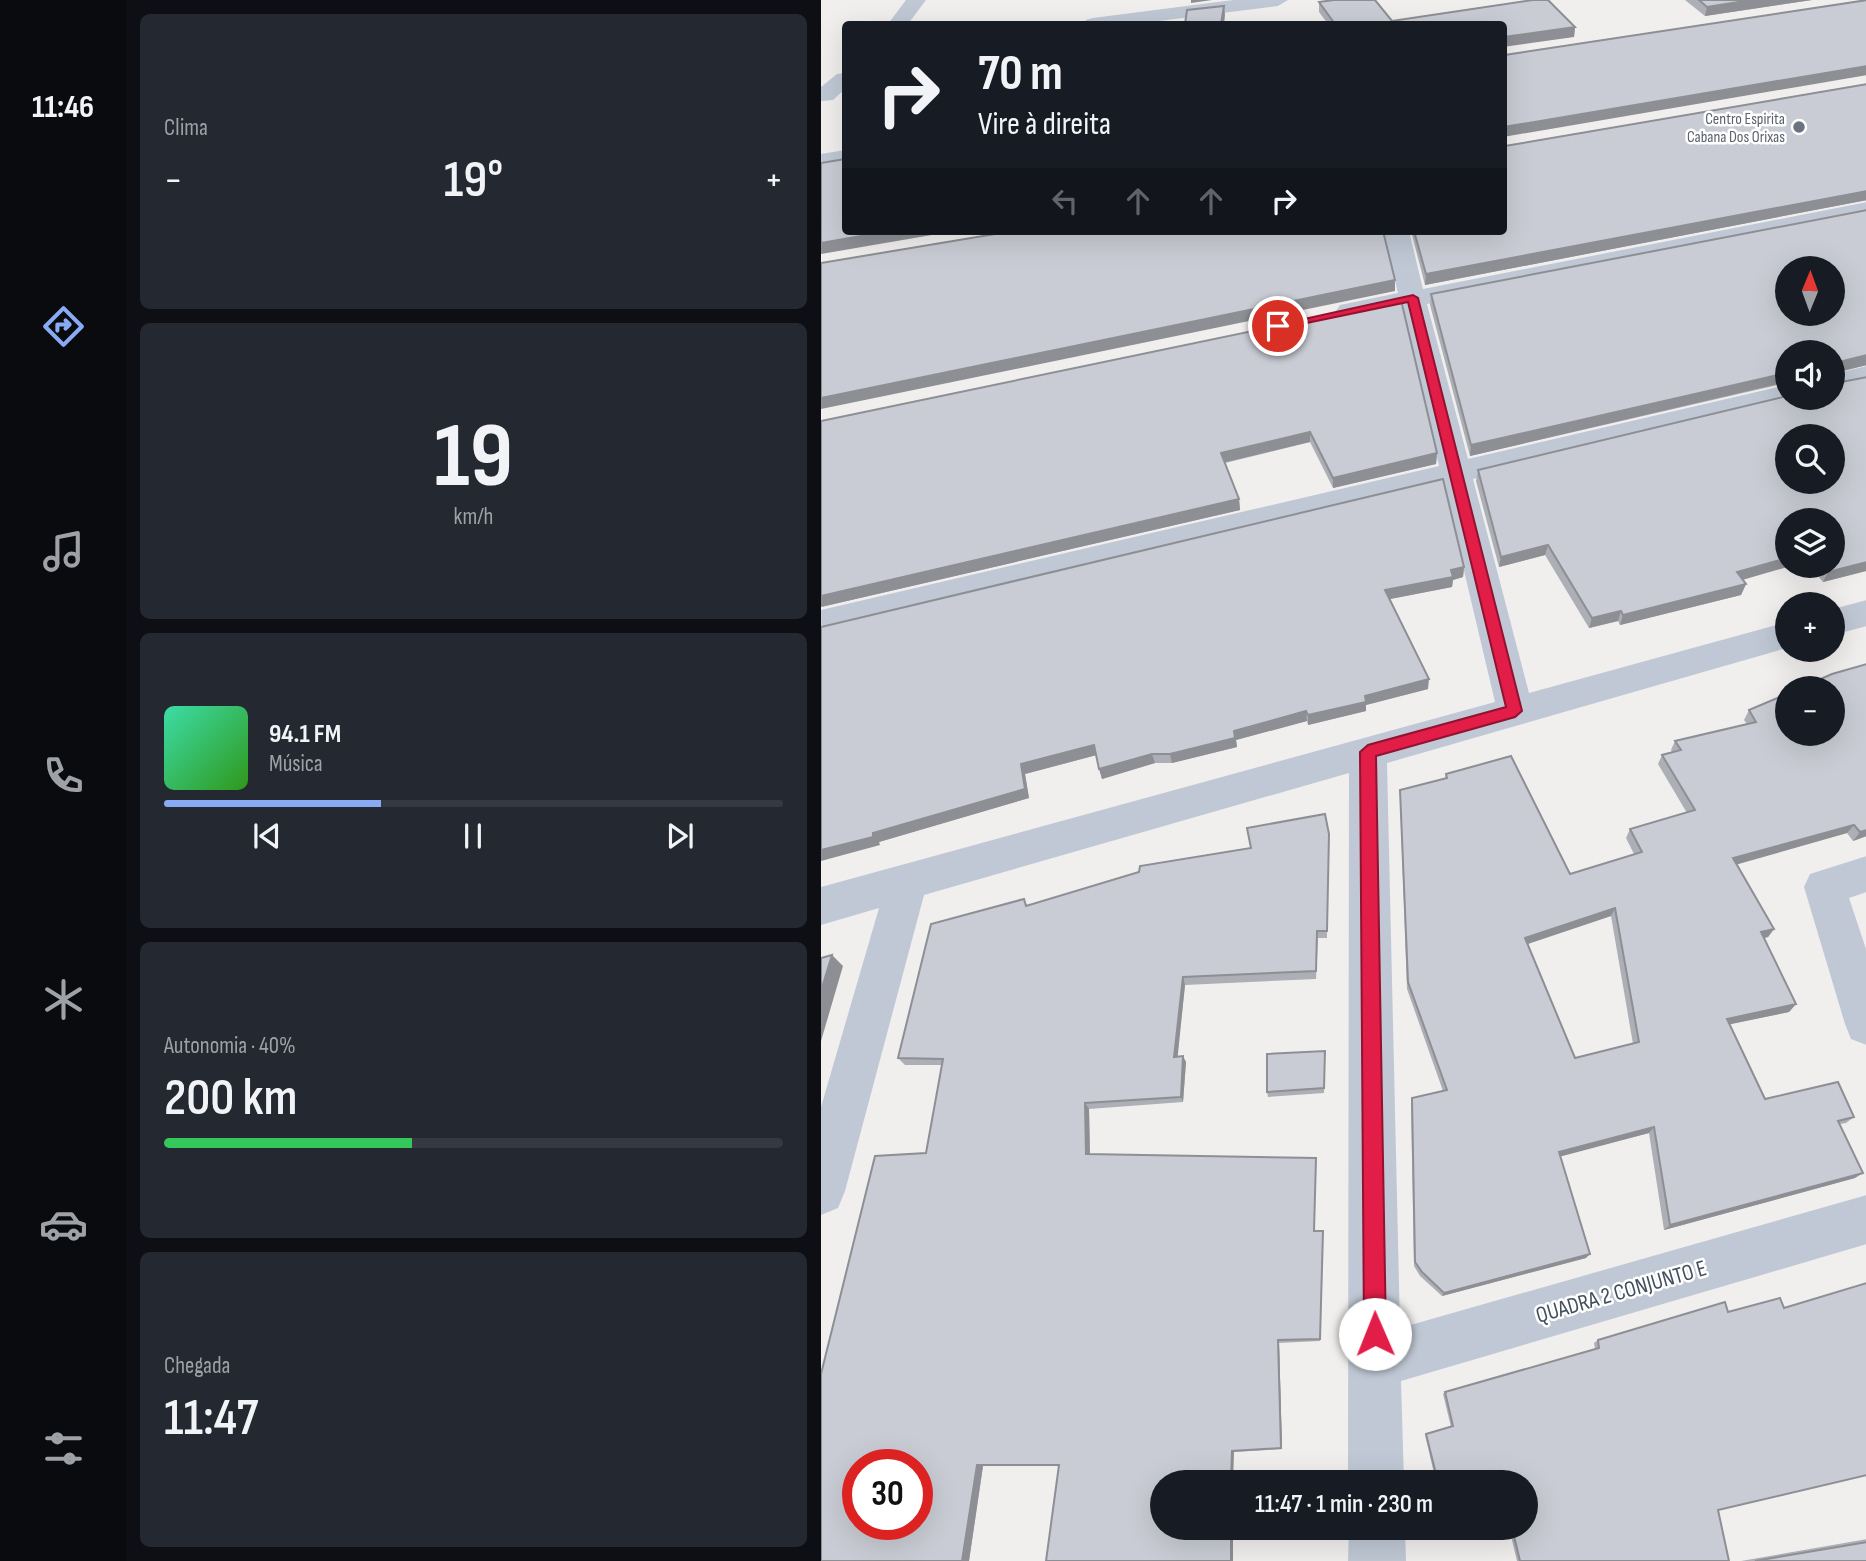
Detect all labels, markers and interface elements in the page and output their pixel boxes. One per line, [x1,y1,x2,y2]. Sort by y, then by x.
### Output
text: 70 m [978,45,1063,104]
icon: right [863,49,954,140]
text: 11:46 [32,88,94,127]
text: Vire à direita [978,105,1111,144]
place label: Centro Espirita Cabana Dos Orixas [1687,110,1785,147]
text: Clima [164,114,208,142]
marker: Centro Espirita Cabana Dos Orixas [1791,119,1807,135]
text: 19° [444,149,503,212]
text: − [164,158,183,203]
text: + [764,158,783,203]
icon: left [1046,182,1084,220]
icon: ahead [1119,182,1157,220]
icon: ahead [1192,182,1230,220]
icon: right [1265,182,1303,220]
north arrow [1775,256,1845,326]
map controls [1775,256,1845,746]
pin [1248,296,1308,356]
icon: directions [39,302,88,351]
icon: arrive [1259,307,1297,345]
button: sound [1775,340,1845,410]
text: 19 [434,403,513,512]
button: search [1775,424,1845,494]
text: km/h [454,503,493,531]
button: layers [1775,508,1845,578]
icon: music [39,527,88,576]
button: + [1775,592,1845,662]
button: − [1775,676,1845,746]
text: 94.1 FM [269,719,341,750]
text: Música [269,750,323,778]
icon: phone [39,751,88,800]
icon: previous [248,817,286,855]
icon: pause [454,817,492,855]
icon: next [661,817,699,855]
icon: climate [39,975,88,1024]
text: Autonomia · 40% [164,1032,296,1060]
text: 200 km [164,1067,298,1130]
icon: car [39,1200,88,1249]
street label: QUADRA 2 CONJUNTO E [1533,1254,1710,1330]
position arrow [1338,1297,1412,1371]
text: Chegada [164,1352,230,1380]
text: 11:47 [164,1387,258,1450]
icon: filters [39,1424,88,1473]
speed limit sign: 30 [842,1449,933,1540]
text: 11:47 · 1 min · 230 m [1255,1489,1433,1520]

